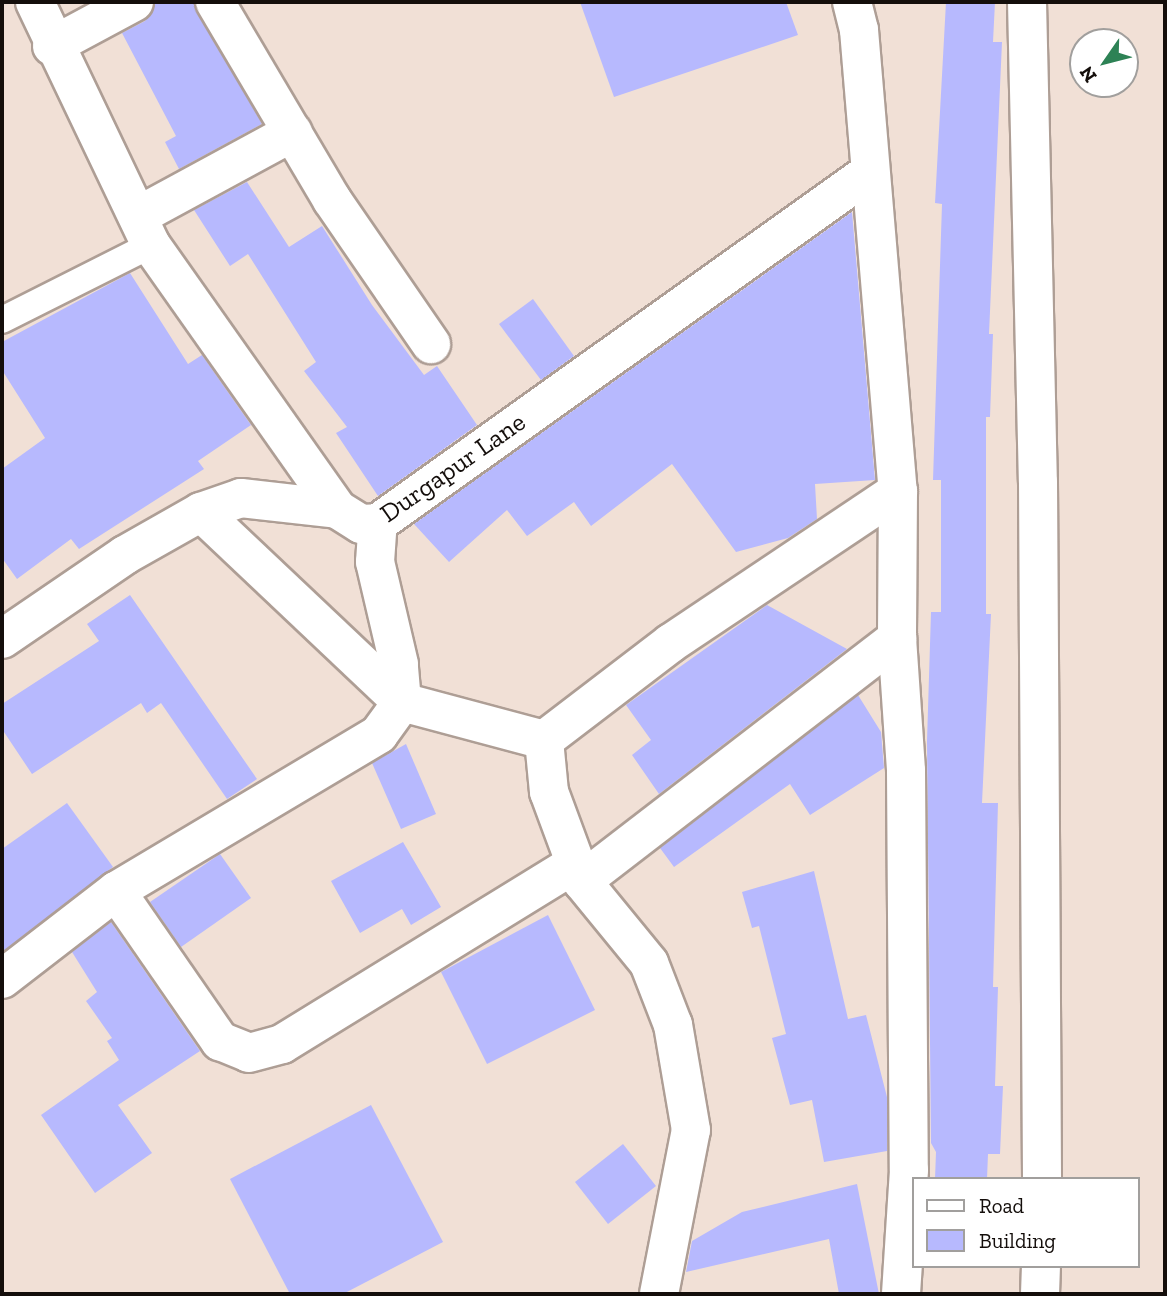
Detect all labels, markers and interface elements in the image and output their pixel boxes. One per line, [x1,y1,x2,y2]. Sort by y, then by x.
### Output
north arrow [1069,28,1139,98]
text: N [1074,62,1102,87]
street label: Durgapur Lane [374,406,532,530]
legend [912,1177,1139,1268]
text: Road [979,1193,1024,1218]
text: Building [979,1228,1056,1253]

